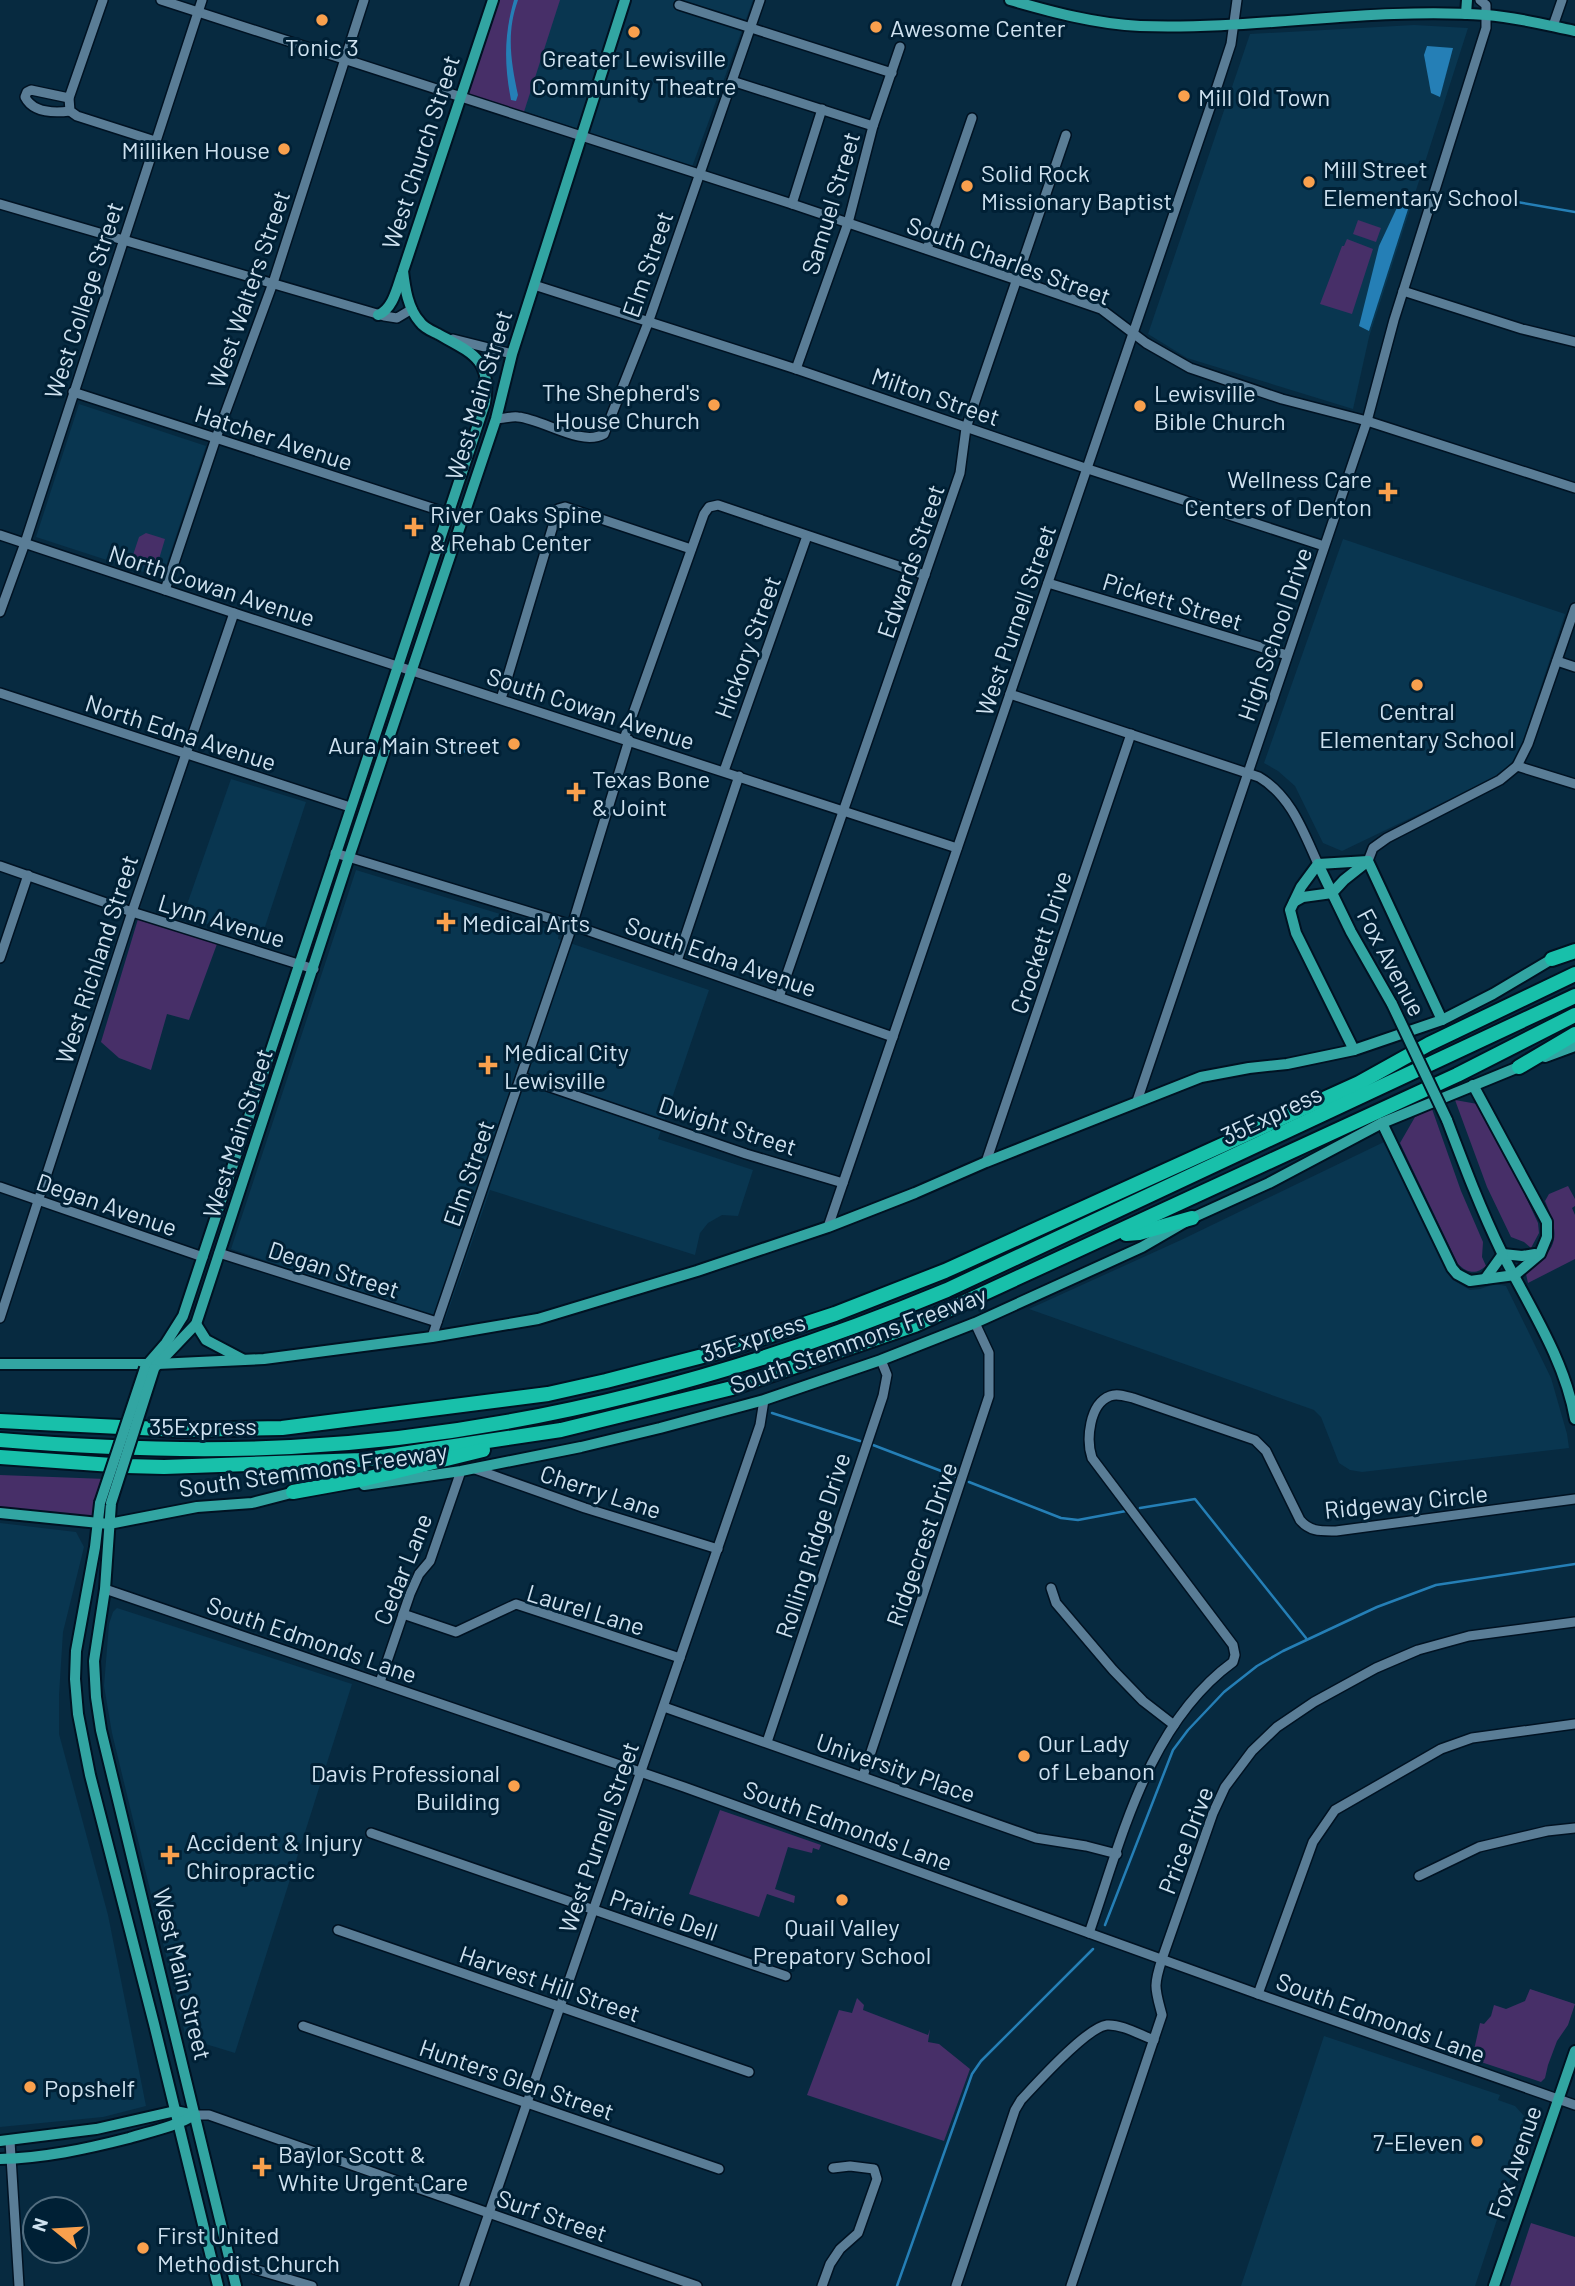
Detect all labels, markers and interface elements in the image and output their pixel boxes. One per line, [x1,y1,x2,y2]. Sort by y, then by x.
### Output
marker: Tonic 3 [314,12,330,28]
place label: Awesome Center [890,13,1066,42]
marker: Awesome Center [868,19,884,35]
marker: Greater Lewisville Community Theatre [626,24,642,40]
place label: Tonic 3 [285,32,359,61]
place label: Greater Lewisville Community Theatre [531,43,737,100]
street label: West Church Street [375,51,465,253]
place label: Mill Old Town [1198,82,1330,111]
marker: Mill Old Town [1176,88,1192,104]
street label: Samuel Street [795,128,865,278]
place label: Milliken House [121,135,270,164]
marker: Milliken House [276,141,292,157]
place label: Mill Street Elementary School [1323,154,1518,211]
place label: Solid Rock Missionary Baptist [981,158,1172,215]
marker: Mill Street Elementary School [1301,174,1317,190]
marker: Solid Rock Missionary Baptist [959,178,975,194]
street label: West Walters Street [201,186,295,392]
street label: West College Street [38,198,128,402]
street label: Elm Street [615,207,679,321]
street label: South Charles Street [903,210,1115,310]
street label: West Main Street [438,306,518,484]
street label: Milton Street [868,361,1004,431]
place label: The Shepherd's House Church [542,377,700,434]
place label: Lewisville Bible Church [1154,378,1286,435]
marker: The Shepherd's House Church [706,397,722,413]
street label: Hatcher Avenue [191,398,357,476]
marker: Lewisville Bible Church [1132,398,1148,414]
place label: Wellness Care Centers of Denton [1184,464,1372,521]
street label: Edwards Street [870,480,950,642]
marker: Wellness Care Centers of Denton [1378,482,1398,502]
place label: River Oaks Spine & Rehab Center [430,499,602,556]
marker: River Oaks Spine & Rehab Center [404,517,424,537]
street label: West Purnell Street [969,521,1061,719]
street label: North Cowan Avenue [105,538,319,632]
street label: High School Drive [1231,543,1317,725]
street label: Pickett Street [1100,566,1246,636]
street label: Hickory Street [708,572,786,722]
street label: South Cowan Avenue [483,661,699,755]
marker: Central Elementary School [1409,677,1425,693]
street label: North Edna Avenue [82,688,280,776]
place label: Central Elementary School [1319,696,1515,753]
place label: Aura Main Street [328,730,500,759]
marker: Aura Main Street [506,736,522,752]
place label: Texas Bone & Joint [592,764,710,821]
marker: Texas Bone & Joint [566,782,586,802]
street label: West Richland Street [49,851,143,1067]
street label: Crockett Drive [1003,867,1077,1017]
street label: Lynn Avenue [155,887,289,953]
street label: Fox Avenue [1352,903,1432,1021]
place label: Medical Arts [462,908,590,937]
street label: South Edna Avenue [622,910,820,1002]
marker: Medical Arts [436,912,456,932]
place label: Medical City Lewisville [504,1037,629,1094]
street label: West Main Street [196,1045,278,1221]
marker: Medical City Lewisville [478,1055,498,1075]
street label: 35Express [1216,1078,1326,1150]
street label: Dwight Street [656,1089,800,1161]
street label: Elm Street [436,1116,500,1230]
street label: Degan Avenue [33,1166,181,1242]
street label: Degan Street [265,1234,403,1304]
street label: South Stemmons Freeway [726,1279,990,1399]
street label: 35Express [697,1307,809,1367]
street label: 35Express [149,1411,257,1440]
street label: South Stemmons Freeway [177,1436,449,1502]
street label: Rolling Ridge Drive [768,1449,856,1641]
street label: Cherry Lane [537,1458,665,1524]
street label: Ridgecrest Drive [879,1458,963,1630]
street label: Ridgeway Circle [1323,1478,1489,1524]
street label: Cedar Lane [367,1509,437,1629]
street label: Laurel Lane [523,1577,649,1641]
street label: South Edmonds Lane [203,1589,421,1689]
street label: University Place [813,1726,979,1808]
place label: Our Lady of Lebanon [1038,1728,1155,1785]
street label: West Purnell Street [552,1738,644,1936]
marker: Our Lady of Lebanon [1016,1748,1032,1764]
place label: Davis Professional Building [311,1758,500,1815]
street label: South Edmonds Lane [739,1774,957,1876]
marker: Davis Professional Building [506,1778,522,1794]
street label: Price Drive [1151,1782,1219,1898]
place label: Accident & Injury Chiropractic [186,1827,363,1884]
marker: Accident & Injury Chiropractic [160,1845,180,1865]
street label: Prairie Dell [606,1882,722,1946]
street label: West Main Street [148,1885,218,2063]
marker: Quail Valley Prepatory School [834,1892,850,1908]
place label: Quail Valley Prepatory School [753,1912,931,1969]
street label: Harvest Hill Street [456,1938,644,2028]
street label: South Edmonds Lane [1272,1966,1490,2068]
street label: Hunters Glen Street [416,2032,618,2126]
place label: Popshelf [44,2073,135,2102]
marker: Popshelf [22,2079,38,2095]
street label: Fox Avenue [1481,2102,1547,2222]
place label: 7-Eleven [1373,2127,1463,2156]
marker: 7-Eleven [1469,2133,1485,2149]
place label: Baylor Scott & White Urgent Care [278,2139,468,2196]
marker: Baylor Scott & White Urgent Care [252,2157,272,2177]
street label: Surf Street [493,2183,611,2247]
north arrow [21,2195,91,2265]
text: N [26,2215,52,2234]
place label: First United Methodist Church [157,2220,340,2277]
marker: First United Methodist Church [135,2240,151,2256]

